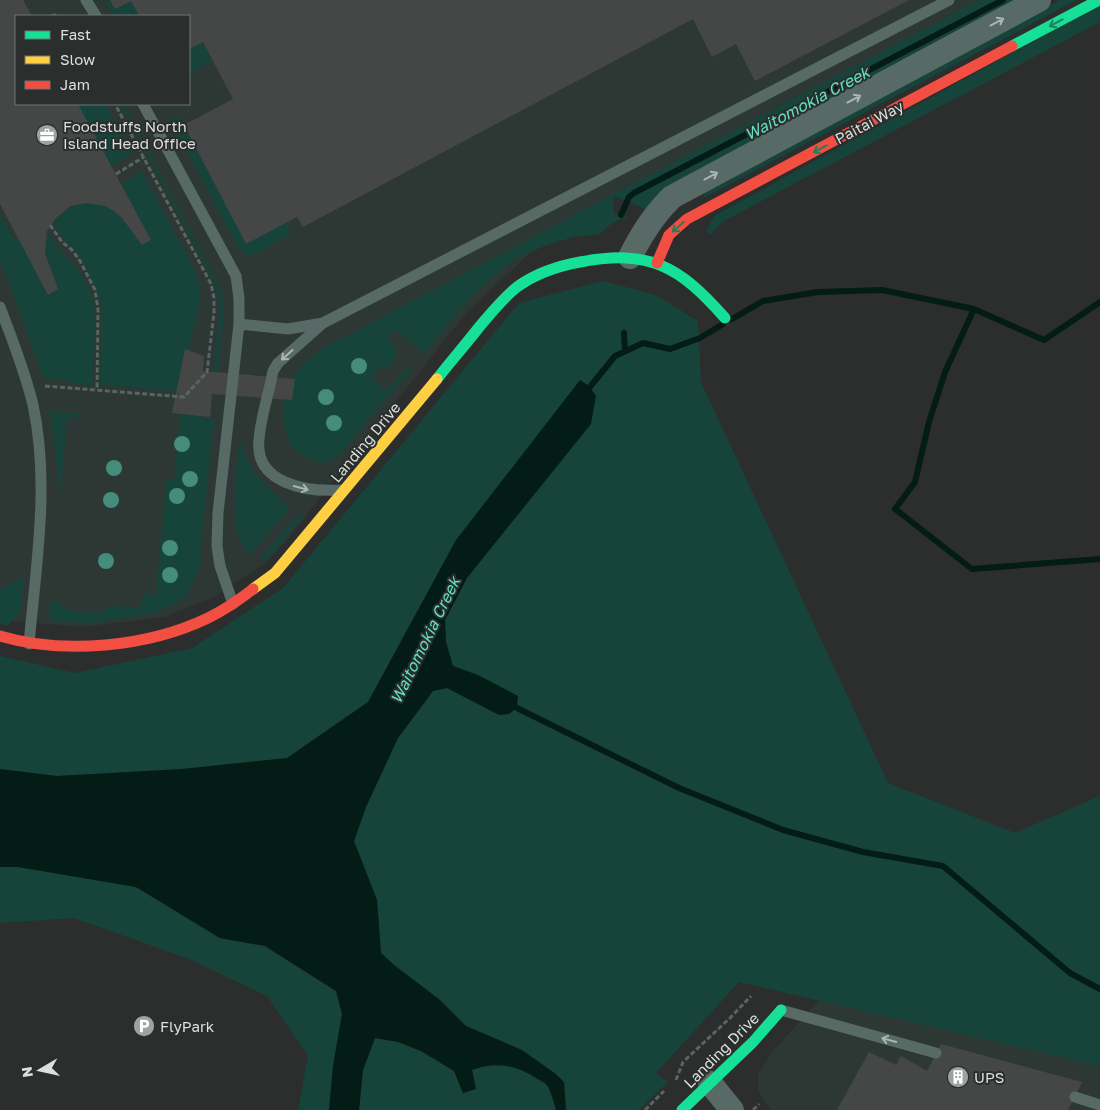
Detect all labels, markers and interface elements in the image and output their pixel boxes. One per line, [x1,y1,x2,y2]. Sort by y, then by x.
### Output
legend [15,15,190,105]
one-way arrow [990,17,1005,27]
one-way arrow [1049,19,1064,28]
text: Fast [60,25,91,43]
text: Slow [60,50,95,68]
water label: Waitomokia Creek [741,61,875,144]
text: Jam [60,75,90,93]
one-way arrow [847,94,862,104]
street label: Paitai Way [832,96,907,148]
place label: Foodstuffs North Island Head Office [63,117,196,152]
office icon: Foodstuffs North Island Head Office [35,123,59,147]
one-way arrow [813,144,827,154]
one-way arrow [703,171,718,180]
one-way arrow [671,221,684,233]
one-way arrow [281,349,294,361]
street label: Landing Drive [326,398,404,486]
one-way arrow [293,483,309,493]
water label: Waitomokia Creek [386,572,465,707]
street label: Landing Drive [680,1008,763,1091]
parking icon: FlyPark [132,1014,156,1038]
place label: FlyPark [160,1017,215,1035]
one-way arrow [881,1035,897,1044]
north arrow [15,1045,65,1095]
building icon: UPS [946,1065,970,1089]
text: N [17,1066,36,1079]
place label: UPS [974,1068,1004,1086]

